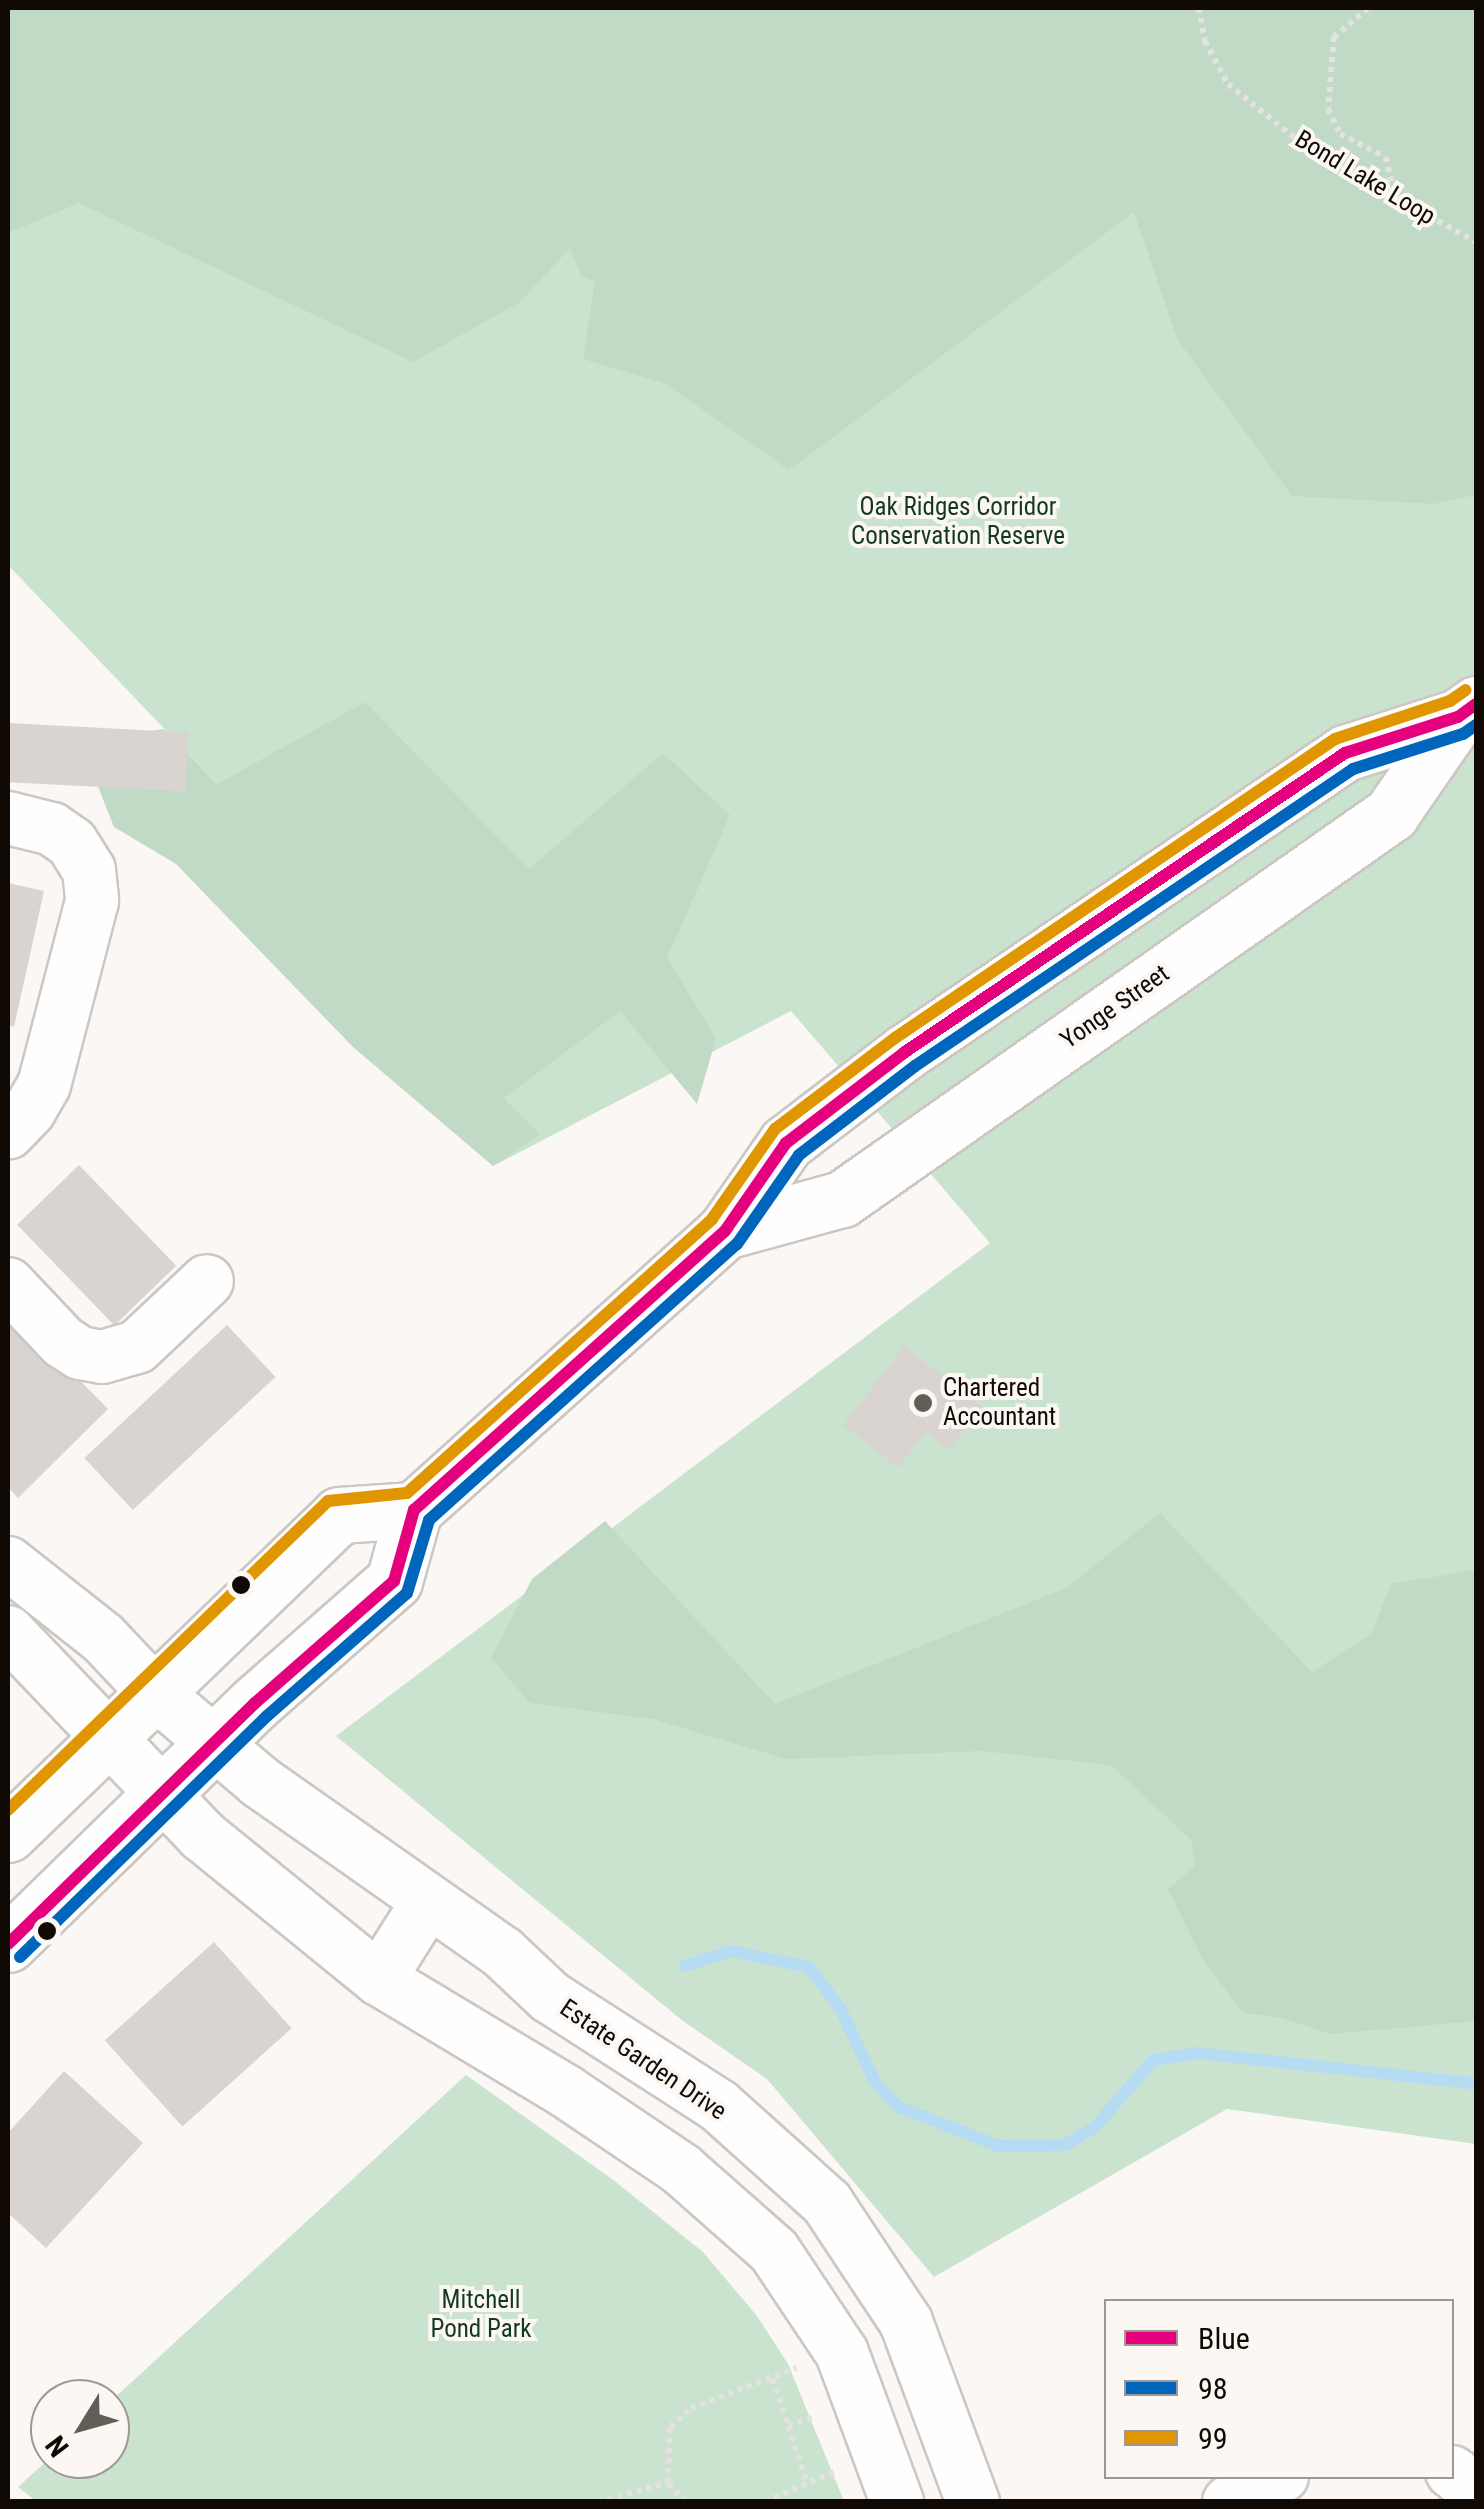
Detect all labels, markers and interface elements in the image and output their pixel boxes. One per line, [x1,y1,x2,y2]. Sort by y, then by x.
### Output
street label: Bond Lake Loop [1290,124,1440,232]
park label: Oak Ridges Corridor Conservation Reserve [851,493,1065,552]
street label: Yonge Street [1055,959,1175,1055]
place label: Chartered Accountant [943,1374,1056,1433]
marker: Chartered Accountant [912,1392,934,1414]
unlabelled marker [231,1575,251,1595]
unlabelled marker [37,1921,57,1941]
street label: Estate Garden Drive [554,1993,732,2127]
park label: Mitchell Pond Park [430,2286,532,2345]
legend [1104,2299,1454,2479]
text: Blue [1198,2321,1250,2356]
text: 98 [1198,2371,1228,2406]
north arrow [30,2379,130,2479]
text: 99 [1198,2421,1228,2456]
text: N [39,2429,76,2463]

